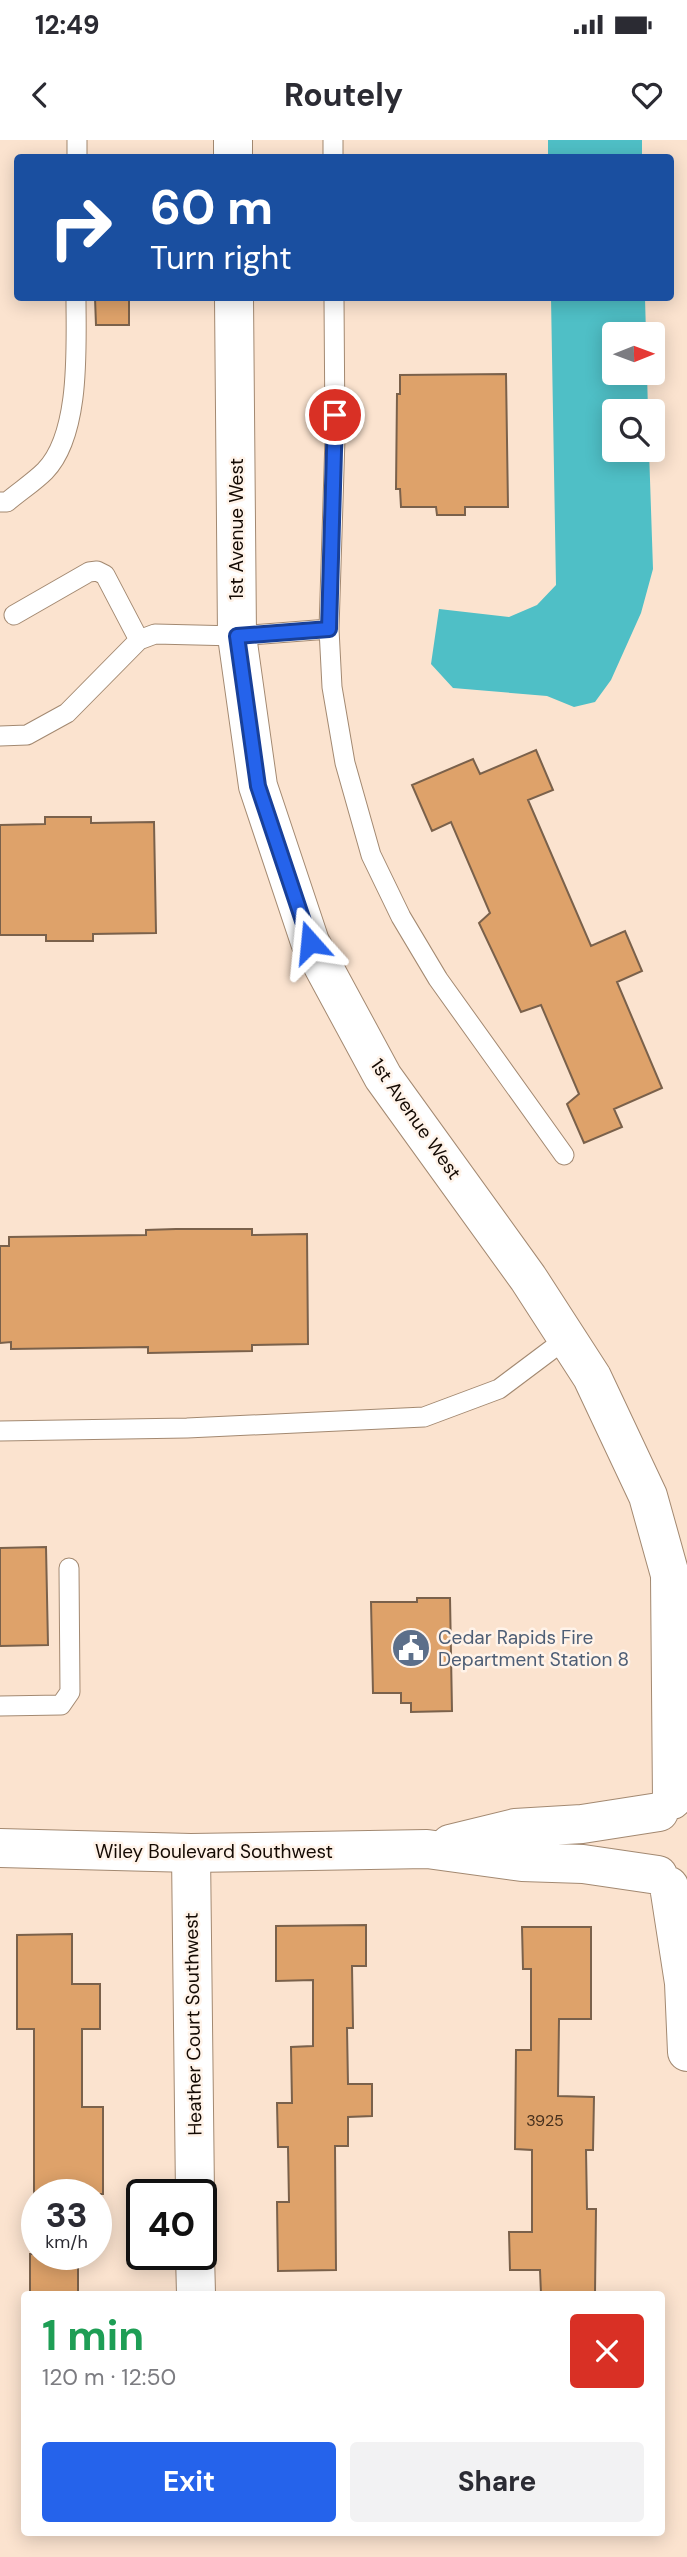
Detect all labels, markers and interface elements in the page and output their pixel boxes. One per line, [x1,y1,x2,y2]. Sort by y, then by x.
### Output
text: 12:49 [35,8,99,42]
text: Routely [284,74,403,116]
icon: back [21,76,59,114]
icon: heart [628,76,666,114]
text: 60 m [150,175,273,239]
icon: right [35,182,126,273]
text: Turn right [150,237,292,279]
north arrow [602,322,665,385]
map controls [602,322,665,462]
pin [305,385,365,445]
icon: arrive [316,396,354,434]
button: search [602,399,665,462]
street label: 1st Avenue West [224,458,249,600]
position arrow [273,905,347,979]
street label: 1st Avenue West [365,1054,467,1184]
place label: Cedar Rapids Fire Department Station 8 [438,1625,629,1672]
public building icon: Cedar Rapids Fire Department Station 8 [390,1627,432,1669]
street label: Wiley Boulevard Southwest [95,1839,333,1864]
street label: Heather Court Southwest [179,1912,207,2136]
house number: 3925 [526,2110,564,2131]
speed limit sign: 40 [126,2179,217,2270]
text: 33 [45,2192,88,2238]
text: km/h [45,2230,88,2254]
text: 1 min [42,2308,144,2363]
button: close [570,2314,644,2388]
text: 120 m · 12:50 [42,2362,176,2392]
button: Exit [42,2442,336,2522]
button: Share [350,2442,644,2522]

